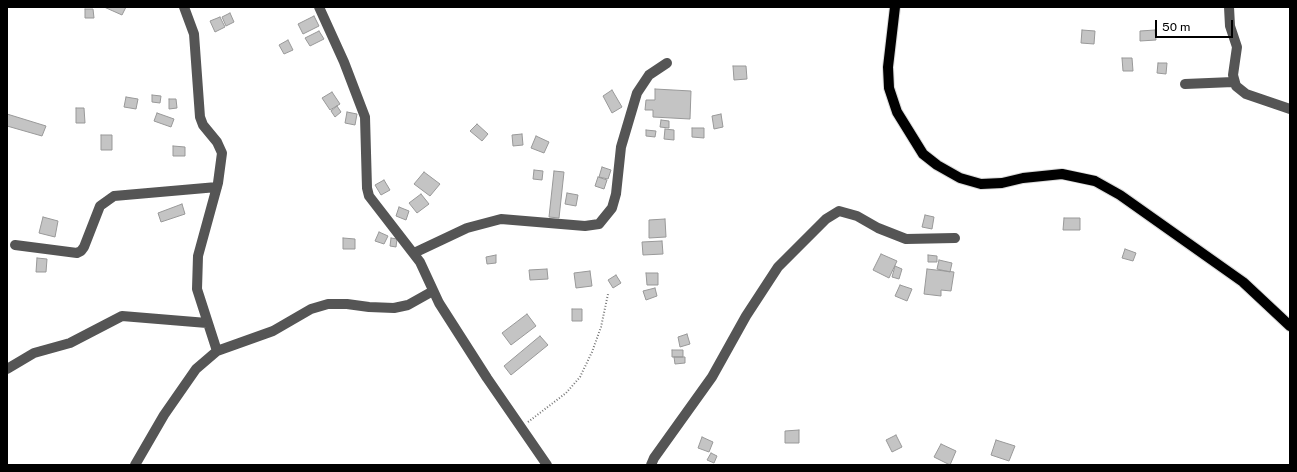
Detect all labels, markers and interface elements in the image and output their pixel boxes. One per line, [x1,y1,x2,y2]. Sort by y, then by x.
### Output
scale bar [1157,12,1235,38]
text: 50 m [1162,20,1190,34]

